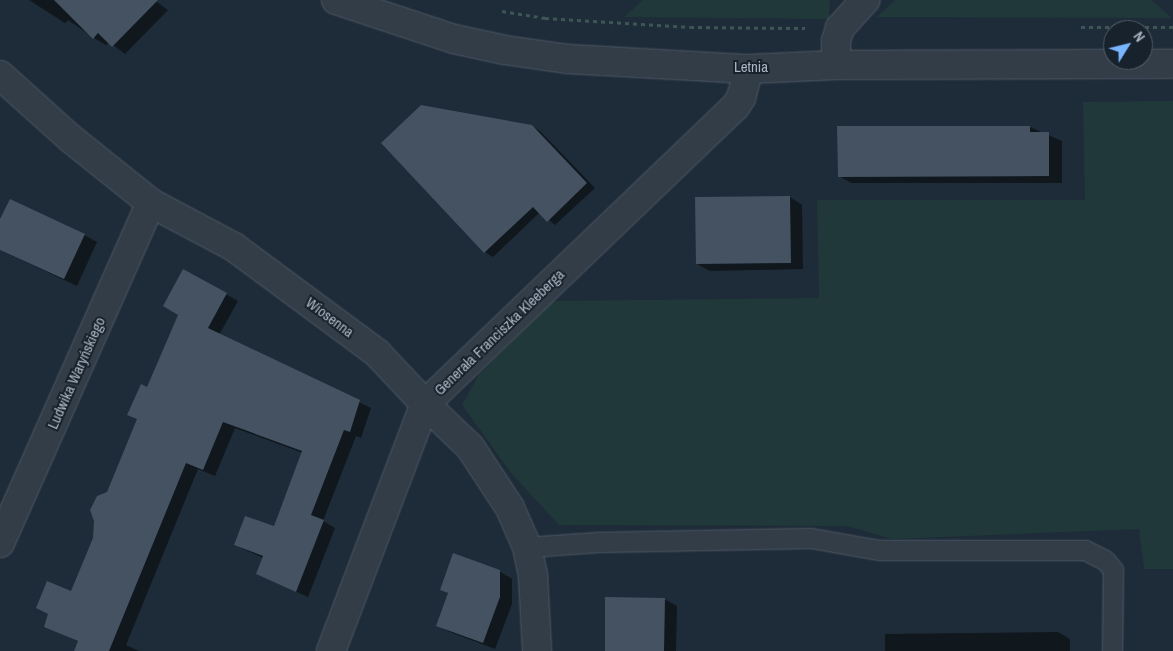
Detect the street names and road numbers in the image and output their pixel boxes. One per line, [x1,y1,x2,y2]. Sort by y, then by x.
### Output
street label: Letnia [734,58,768,76]
street label: Generała Franciszka Kleeberga [430,265,568,399]
street label: Wiosenna [302,293,358,341]
street label: Ludwika Waryńskiego [43,314,109,432]

